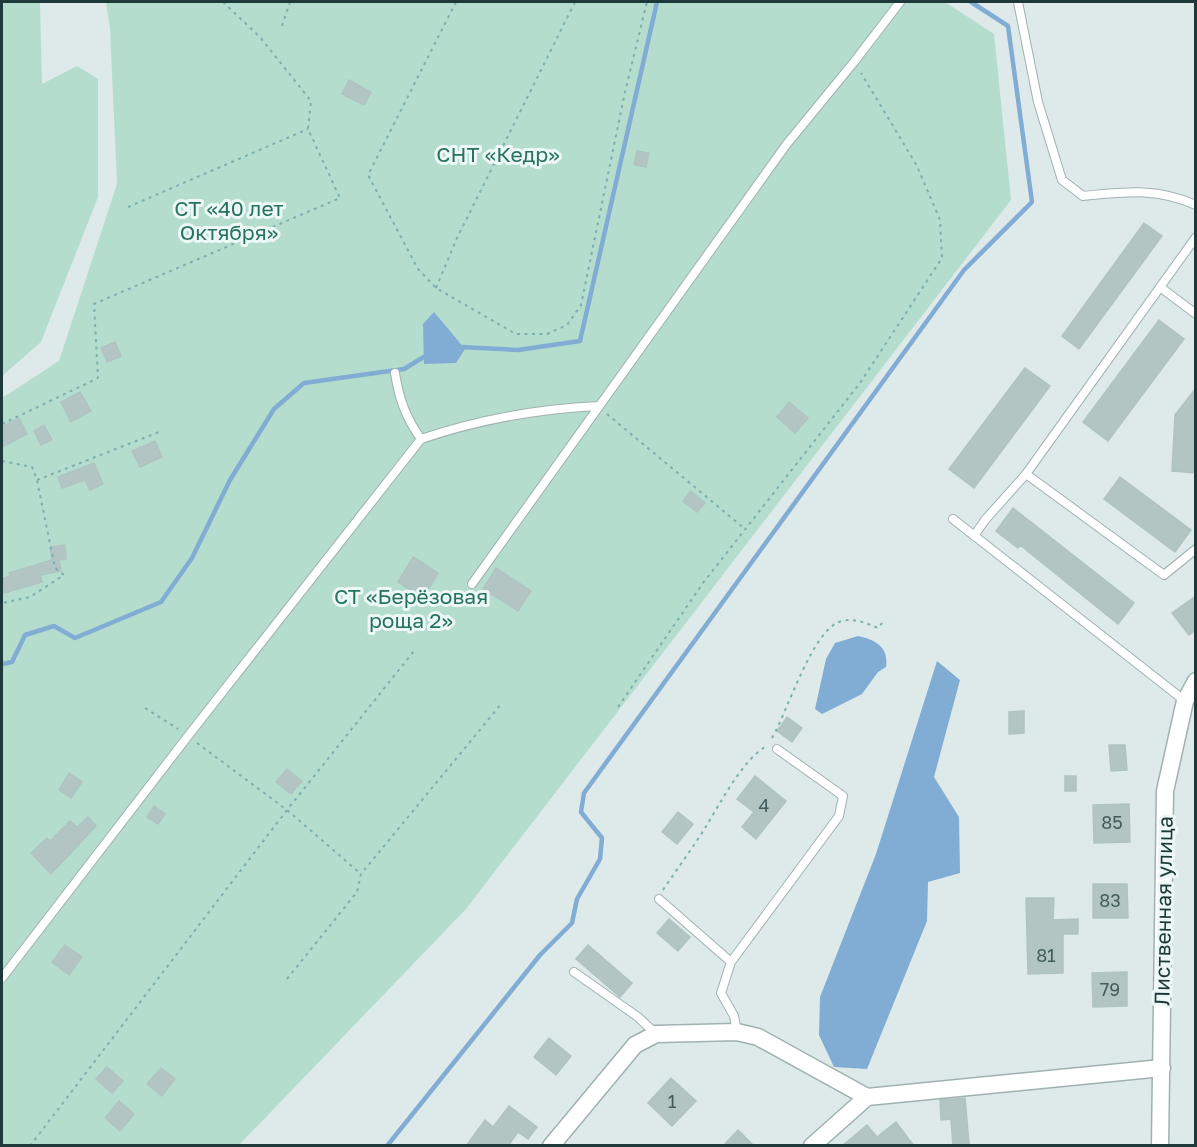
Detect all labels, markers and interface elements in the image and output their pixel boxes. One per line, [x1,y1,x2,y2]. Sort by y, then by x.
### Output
park label: СНТ «Кедр» [436,141,560,167]
park label: СТ «40 лет Октября» [174,195,284,245]
park label: СТ «Берёзовая роща 2» [334,583,488,633]
house number: 4 [759,794,770,816]
house number: 85 [1101,811,1123,833]
street label: Лиственная улица [1148,816,1178,1006]
house number: 83 [1099,889,1121,911]
house number: 81 [1036,944,1056,966]
house number: 79 [1100,978,1120,1000]
house number: 1 [668,1090,677,1112]

